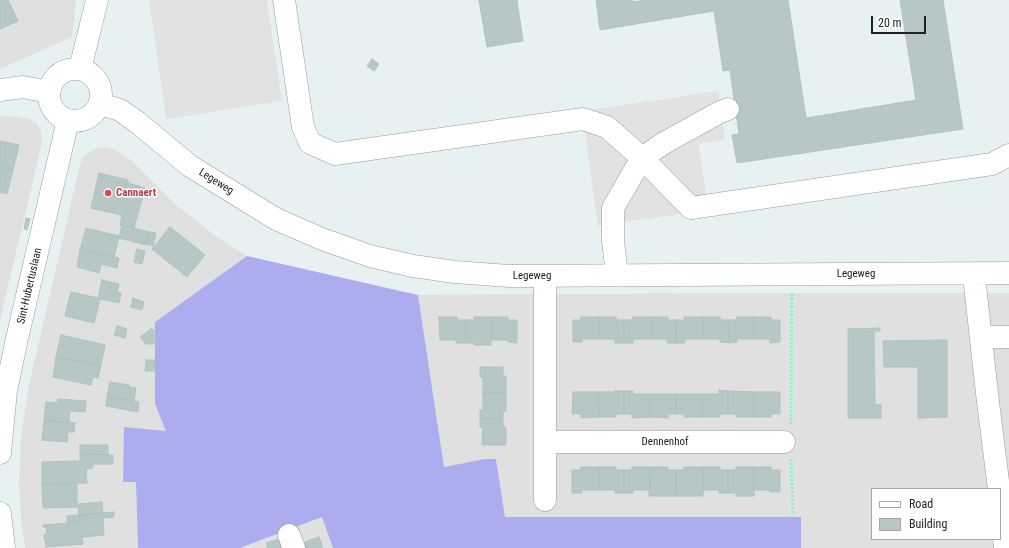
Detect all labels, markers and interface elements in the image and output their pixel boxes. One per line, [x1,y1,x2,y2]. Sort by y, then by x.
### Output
scale bar [873,8,928,34]
text: 20 m [878,16,902,30]
street label: Legeweg [196,166,236,198]
place label: Cannaert [116,186,156,200]
marker: Cannaert [103,188,113,198]
street label: Sint-Hubertuslaan [15,247,45,325]
street label: Legeweg [837,267,875,281]
street label: Legeweg [513,269,551,283]
street label: Dennenhof [642,435,688,449]
legend [871,488,1001,540]
text: Road [909,497,933,511]
text: Building [909,517,947,531]

